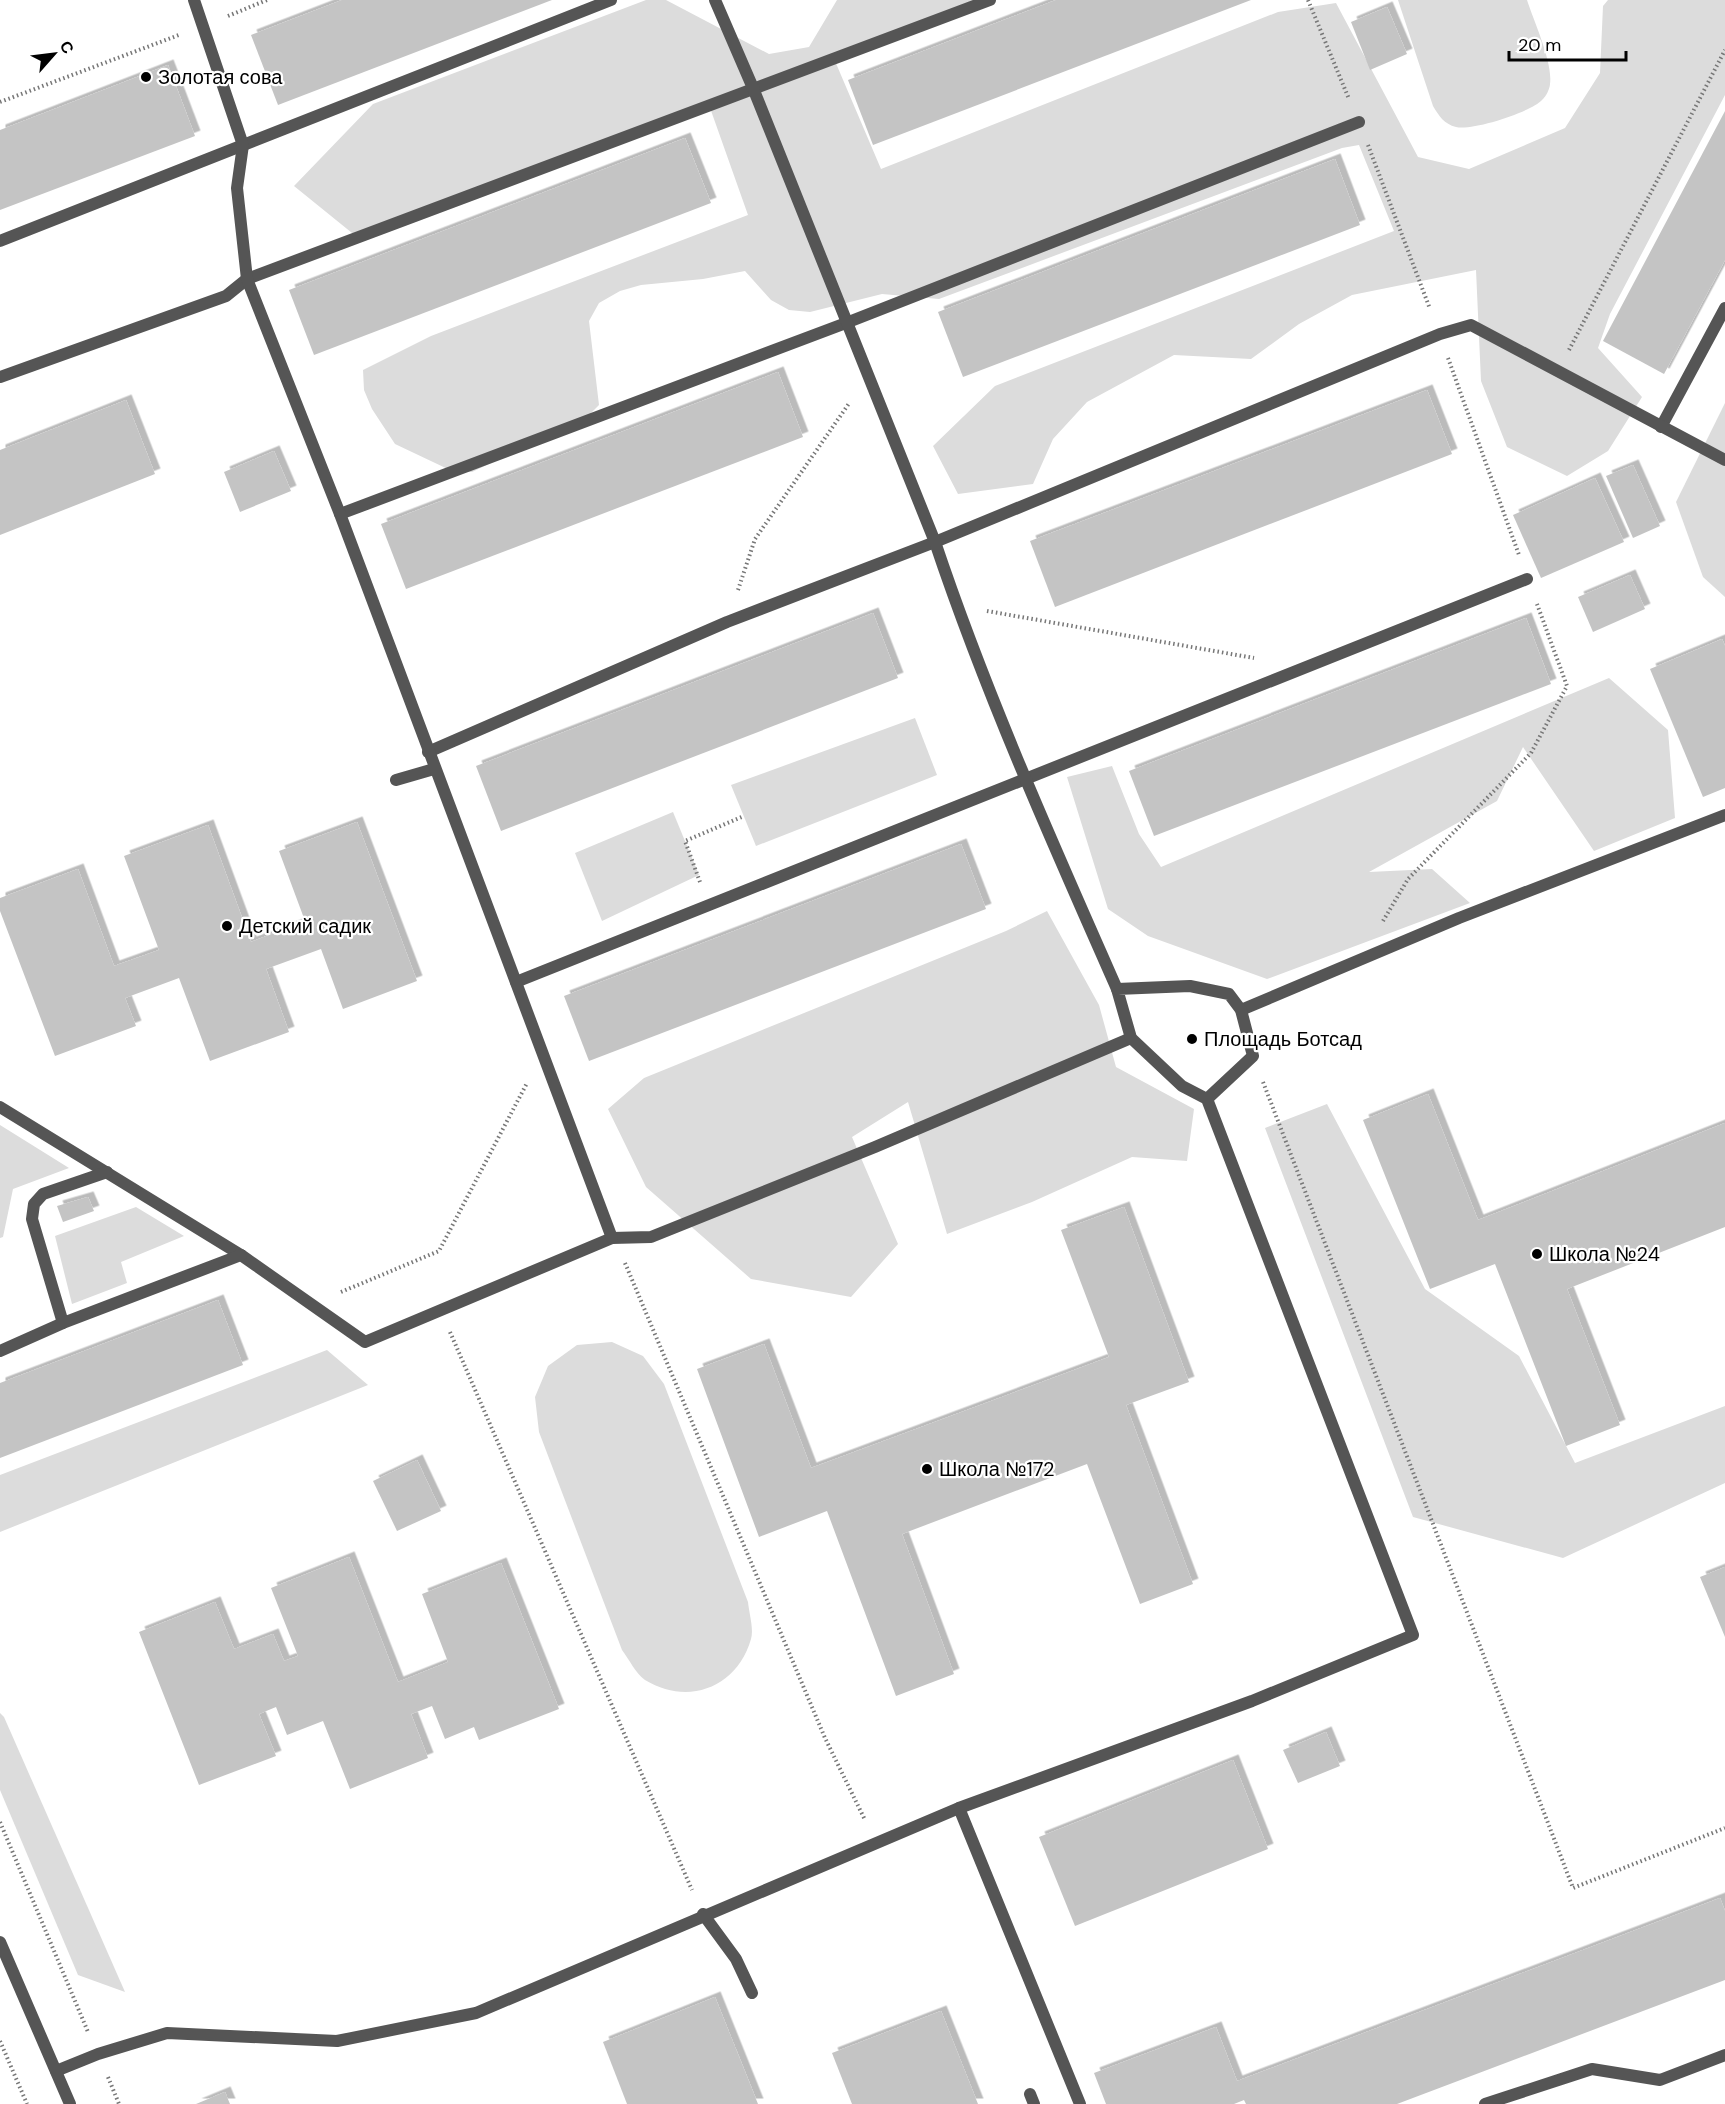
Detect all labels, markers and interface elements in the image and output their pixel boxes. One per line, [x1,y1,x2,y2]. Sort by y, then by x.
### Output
north arrow [24,24,84,84]
scale bar [1509,24,1626,62]
text: 20 m [1518,33,1561,57]
text: С [55,37,79,58]
place label: Золотая сова [158,64,283,90]
marker: Золотая сова [139,70,153,84]
place label: Детский садик [239,913,371,939]
marker: Детский садик [220,919,234,933]
place label: Площадь Ботсад [1204,1026,1362,1052]
marker: Площадь Ботсад [1185,1032,1199,1046]
place label: Школа №24 [1549,1241,1660,1267]
marker: Школа №24 [1530,1247,1544,1261]
place label: Школа №172 [939,1456,1054,1482]
marker: Школа №172 [920,1462,934,1476]

